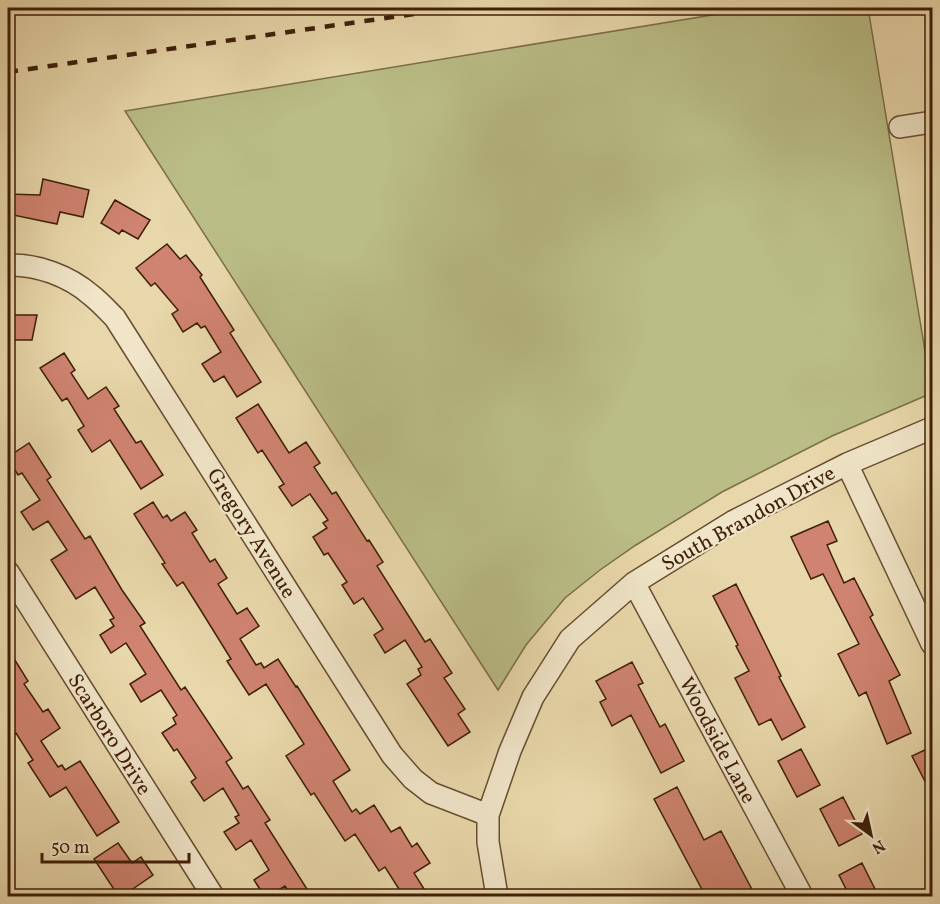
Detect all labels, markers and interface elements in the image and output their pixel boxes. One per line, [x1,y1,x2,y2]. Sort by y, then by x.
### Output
street label: South Brandon Drive [657,459,841,579]
street label: Gregory Avenue [199,463,302,604]
street label: Scarboro Drive [60,668,158,801]
street label: Woodside Lane [671,672,762,809]
north arrow [841,805,901,865]
scale bar [42,826,189,864]
text: N [867,834,889,858]
text: 50 m [51,836,90,861]

